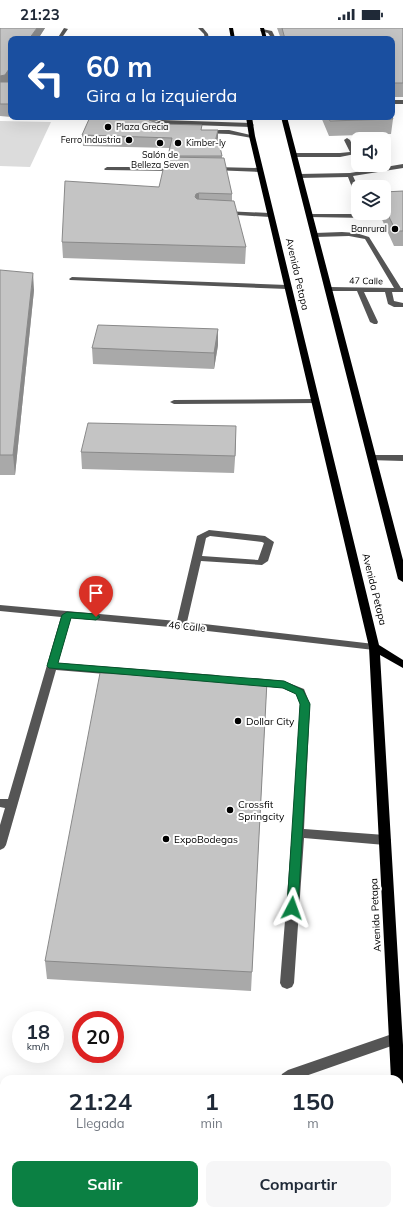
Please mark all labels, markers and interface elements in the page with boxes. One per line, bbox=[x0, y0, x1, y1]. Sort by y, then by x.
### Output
text: 21:23 bbox=[20, 5, 60, 24]
text: 60 m bbox=[86, 49, 152, 84]
icon: left bbox=[20, 52, 72, 104]
text: Gira a la izquierda bbox=[86, 84, 237, 107]
place label: Plaza Grecia bbox=[116, 121, 168, 132]
marker: Plaza Grecia bbox=[103, 122, 113, 132]
map controls bbox=[351, 132, 391, 220]
button: sound bbox=[351, 132, 391, 172]
place label: Ferro Industria bbox=[61, 134, 121, 145]
marker: Ferro Industria bbox=[124, 135, 134, 145]
place label: Kimber-ly bbox=[186, 137, 226, 149]
marker: Salón de Belleza Seven bbox=[155, 138, 165, 148]
marker: Kimber-ly bbox=[173, 138, 183, 148]
place label: Salón de Belleza Seven bbox=[131, 149, 189, 170]
button: layers bbox=[351, 180, 391, 220]
place label: Banrural bbox=[351, 223, 387, 234]
marker: Banrural bbox=[390, 224, 400, 234]
street label: Avenida Petapa bbox=[283, 237, 312, 312]
street label: 47 Calle bbox=[349, 275, 383, 286]
street label: Avenida Petapa bbox=[359, 552, 390, 627]
pin bbox=[79, 576, 113, 617]
icon: arrive bbox=[85, 582, 107, 604]
street label: 46 Calle bbox=[168, 618, 206, 635]
place label: Dollar City bbox=[246, 715, 295, 728]
marker: Dollar City bbox=[233, 716, 243, 726]
place label: Crossfit Springcity bbox=[238, 798, 285, 823]
marker: Crossfit Springcity bbox=[225, 805, 235, 815]
place label: ExpoBodegas bbox=[174, 833, 238, 846]
marker: ExpoBodegas bbox=[161, 834, 171, 844]
street label: Avenida Petapa bbox=[367, 878, 384, 952]
position arrow bbox=[271, 887, 313, 929]
speed limit sign: 20 bbox=[72, 1011, 124, 1063]
text: 18 bbox=[26, 1019, 50, 1044]
text: km/h bbox=[27, 1040, 49, 1053]
text: 21:24 bbox=[69, 1086, 132, 1116]
text: 1 bbox=[204, 1086, 219, 1116]
text: 150 bbox=[291, 1086, 334, 1116]
text: Llegada bbox=[76, 1115, 125, 1131]
text: min bbox=[201, 1115, 223, 1131]
text: m bbox=[307, 1115, 319, 1131]
button: Salir bbox=[12, 1161, 198, 1207]
button: Compartir bbox=[206, 1161, 391, 1207]

